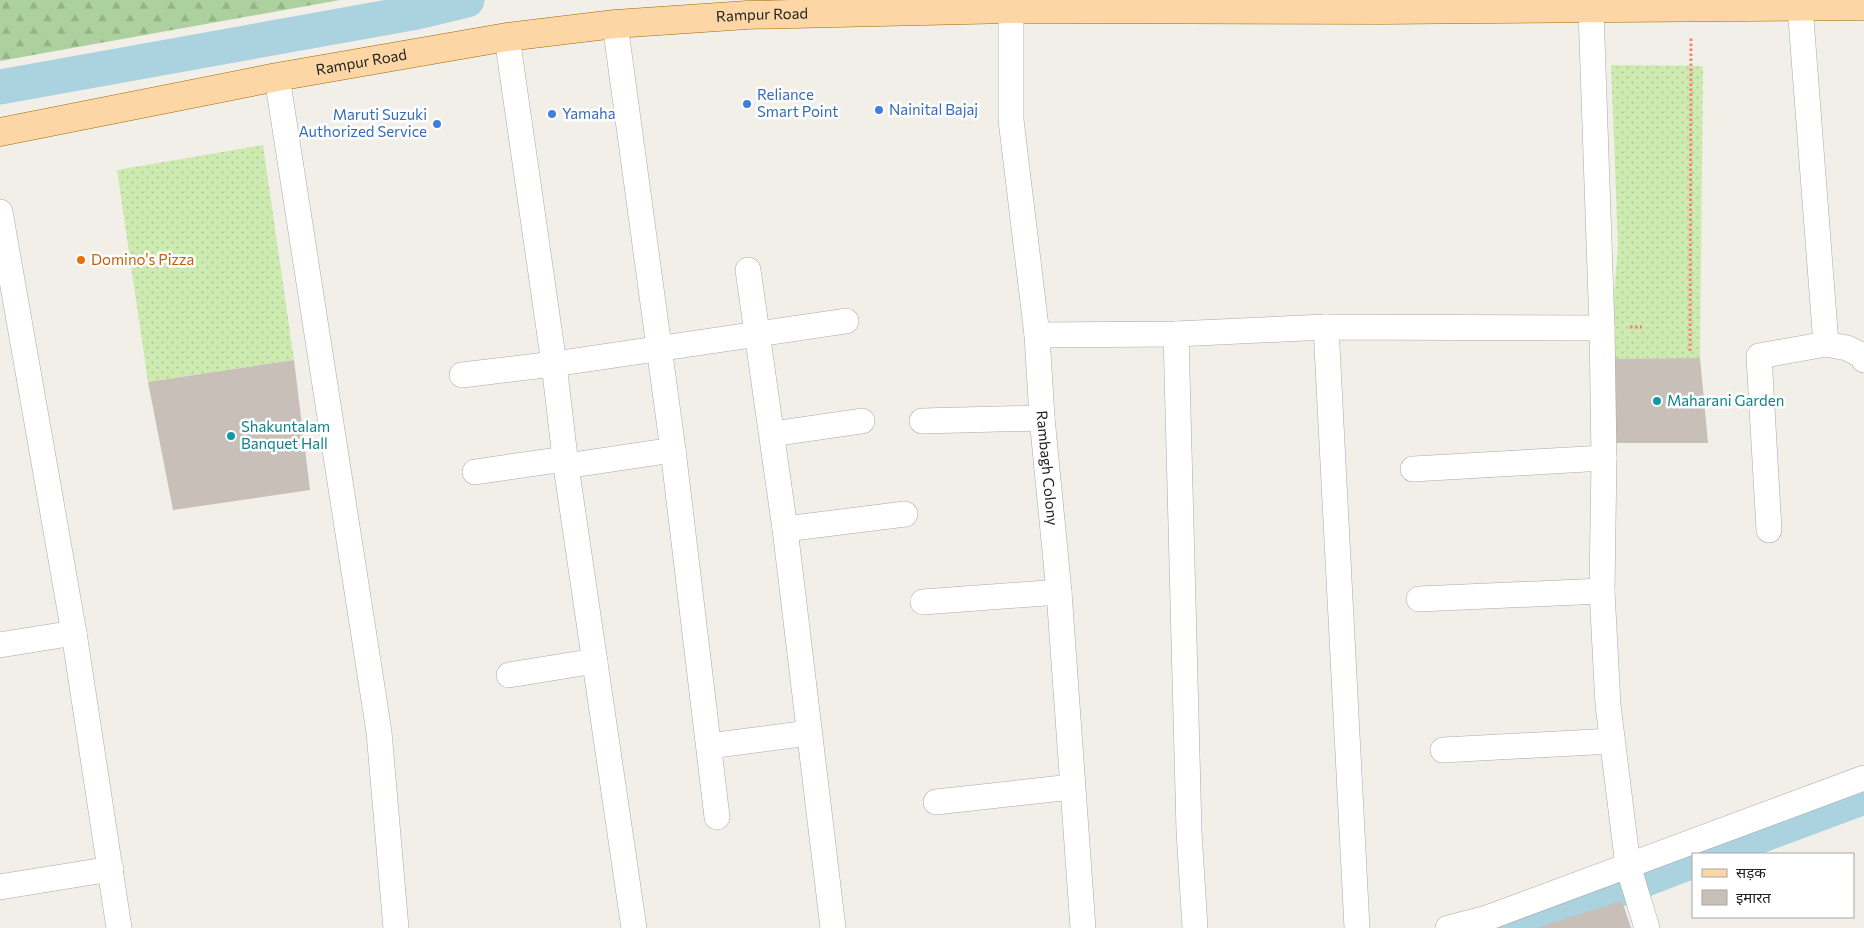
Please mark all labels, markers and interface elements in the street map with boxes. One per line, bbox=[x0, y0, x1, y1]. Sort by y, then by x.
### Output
street label: Rampur Road bbox=[715, 4, 808, 25]
street label: Rampur Road bbox=[314, 45, 408, 78]
place label: Reliance Smart Point bbox=[757, 85, 838, 120]
marker: Reliance Smart Point bbox=[741, 98, 753, 110]
place label: Nainital Bajaj bbox=[889, 100, 978, 118]
place label: Yamaha bbox=[562, 104, 616, 122]
marker: Nainital Bajaj bbox=[873, 104, 885, 116]
place label: Maruti Suzuki Authorized Service bbox=[298, 105, 427, 140]
marker: Yamaha bbox=[546, 108, 558, 120]
marker: Maruti Suzuki Authorized Service bbox=[431, 118, 443, 130]
place label: Domino's Pizza bbox=[91, 250, 194, 268]
marker: Domino's Pizza bbox=[75, 254, 87, 266]
place label: Maharani Garden bbox=[1667, 391, 1784, 409]
marker: Maharani Garden bbox=[1651, 395, 1663, 407]
street label: Rambagh Colony bbox=[1034, 410, 1062, 527]
place label: Shakuntalam Banquet Hall bbox=[241, 417, 330, 452]
marker: Shakuntalam Banquet Hall bbox=[225, 430, 237, 442]
legend bbox=[1692, 853, 1854, 918]
text: सड़क bbox=[1736, 863, 1766, 881]
text: इमारत bbox=[1736, 888, 1771, 906]

